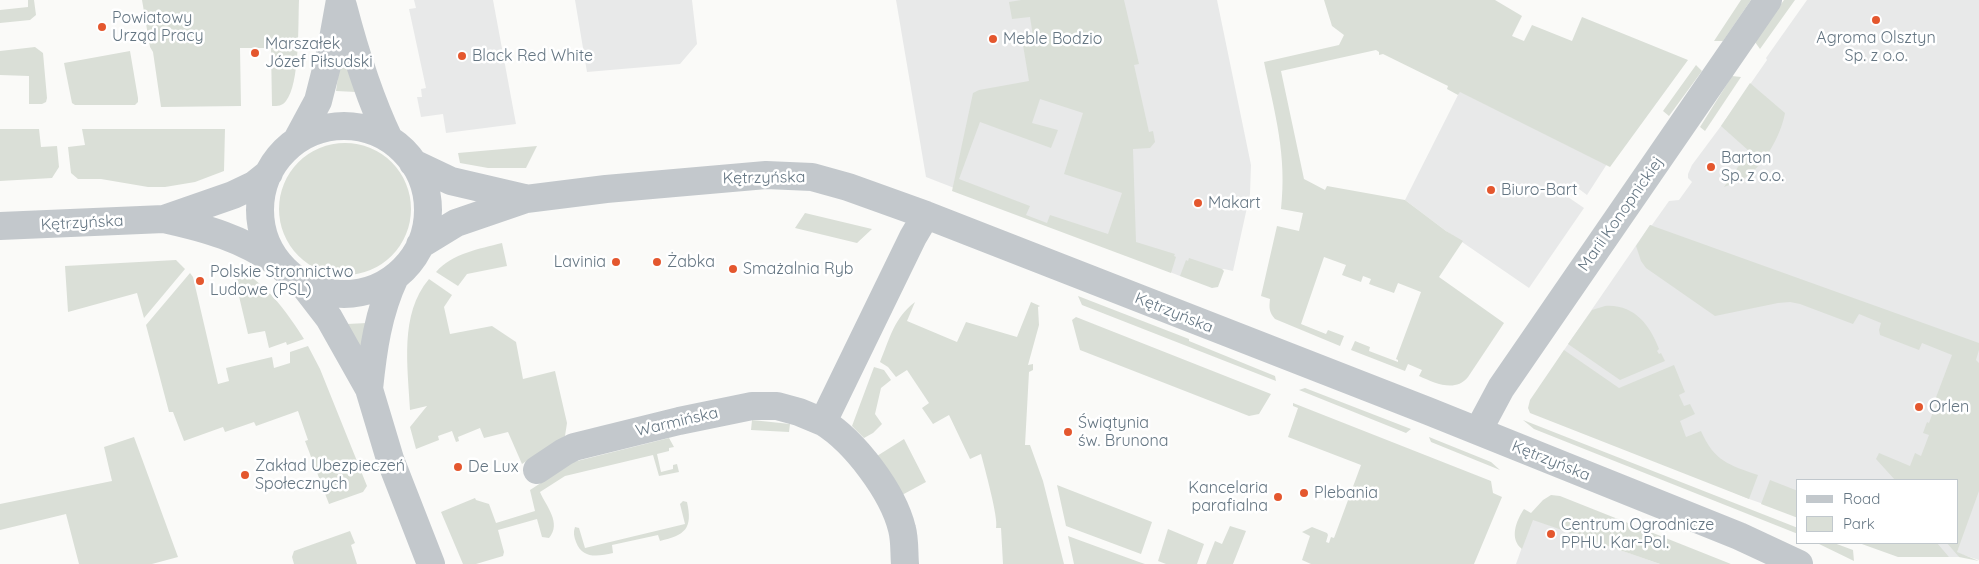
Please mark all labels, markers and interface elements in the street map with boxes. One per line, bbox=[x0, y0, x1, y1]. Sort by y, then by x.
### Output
place label: Powiatowy Urząd Pracy bbox=[112, 8, 204, 46]
marker: Agroma Olsztyn Sp. z o.o. bbox=[1870, 14, 1882, 26]
marker: Powiatowy Urząd Pracy bbox=[96, 21, 108, 33]
place label: Agroma Olsztyn Sp. z o.o. bbox=[1816, 28, 1936, 66]
place label: Meble Bodzio bbox=[1003, 29, 1102, 49]
marker: Meble Bodzio bbox=[987, 33, 999, 45]
place label: Marszałek Józef Piłsudski bbox=[265, 34, 373, 72]
place label: Black Red White bbox=[472, 46, 593, 66]
marker: Marszałek Józef Piłsudski bbox=[249, 47, 261, 59]
marker: Black Red White bbox=[456, 50, 468, 62]
place label: Barton Sp. z o.o. bbox=[1721, 148, 1784, 186]
street label: Marii Konopnickiej bbox=[1574, 153, 1668, 275]
marker: Barton Sp. z o.o. bbox=[1705, 161, 1717, 173]
street label: Kętrzyńska bbox=[722, 168, 806, 188]
place label: Biuro-Bart bbox=[1501, 180, 1577, 200]
marker: Biuro-Bart bbox=[1485, 184, 1497, 196]
place label: Makart bbox=[1208, 193, 1261, 213]
marker: Makart bbox=[1192, 197, 1204, 209]
street label: Kętrzyńska bbox=[40, 211, 124, 235]
place label: Lavinia bbox=[554, 252, 606, 272]
place label: Żabka bbox=[667, 252, 715, 272]
marker: Lavinia bbox=[610, 256, 622, 268]
marker: Żabka bbox=[651, 256, 663, 268]
place label: Smażalnia Ryb bbox=[743, 259, 854, 279]
place label: Polskie Stronnictwo Ludowe (PSL) bbox=[210, 262, 353, 300]
marker: Smażalnia Ryb bbox=[727, 263, 739, 275]
marker: Polskie Stronnictwo Ludowe (PSL) bbox=[194, 275, 206, 287]
street label: Kętrzyńska bbox=[1132, 289, 1216, 337]
place label: Orlen bbox=[1929, 397, 1969, 417]
marker: Orlen bbox=[1913, 401, 1925, 413]
street label: Warmińska bbox=[634, 403, 720, 441]
place label: Świątynia św. Brunona bbox=[1078, 413, 1168, 451]
marker: Świątynia św. Brunona bbox=[1062, 426, 1074, 438]
street label: Kętrzyńska bbox=[1509, 437, 1593, 485]
place label: Zakład Ubezpieczeń Społecznych bbox=[255, 456, 405, 494]
place label: De Lux bbox=[468, 457, 518, 477]
marker: De Lux bbox=[452, 461, 464, 473]
marker: Zakład Ubezpieczeń Społecznych bbox=[239, 469, 251, 481]
place label: Kancelaria parafialna bbox=[1188, 478, 1268, 516]
legend bbox=[1796, 479, 1959, 544]
place label: Plebania bbox=[1314, 483, 1378, 503]
marker: Plebania bbox=[1298, 487, 1310, 499]
text: Road bbox=[1843, 489, 1880, 508]
marker: Kancelaria parafialna bbox=[1272, 491, 1284, 503]
text: Park bbox=[1843, 514, 1875, 533]
place label: Centrum Ogrodnicze PPHU. Kar-Pol. bbox=[1561, 515, 1714, 553]
marker: Centrum Ogrodnicze PPHU. Kar-Pol. bbox=[1545, 528, 1557, 540]

